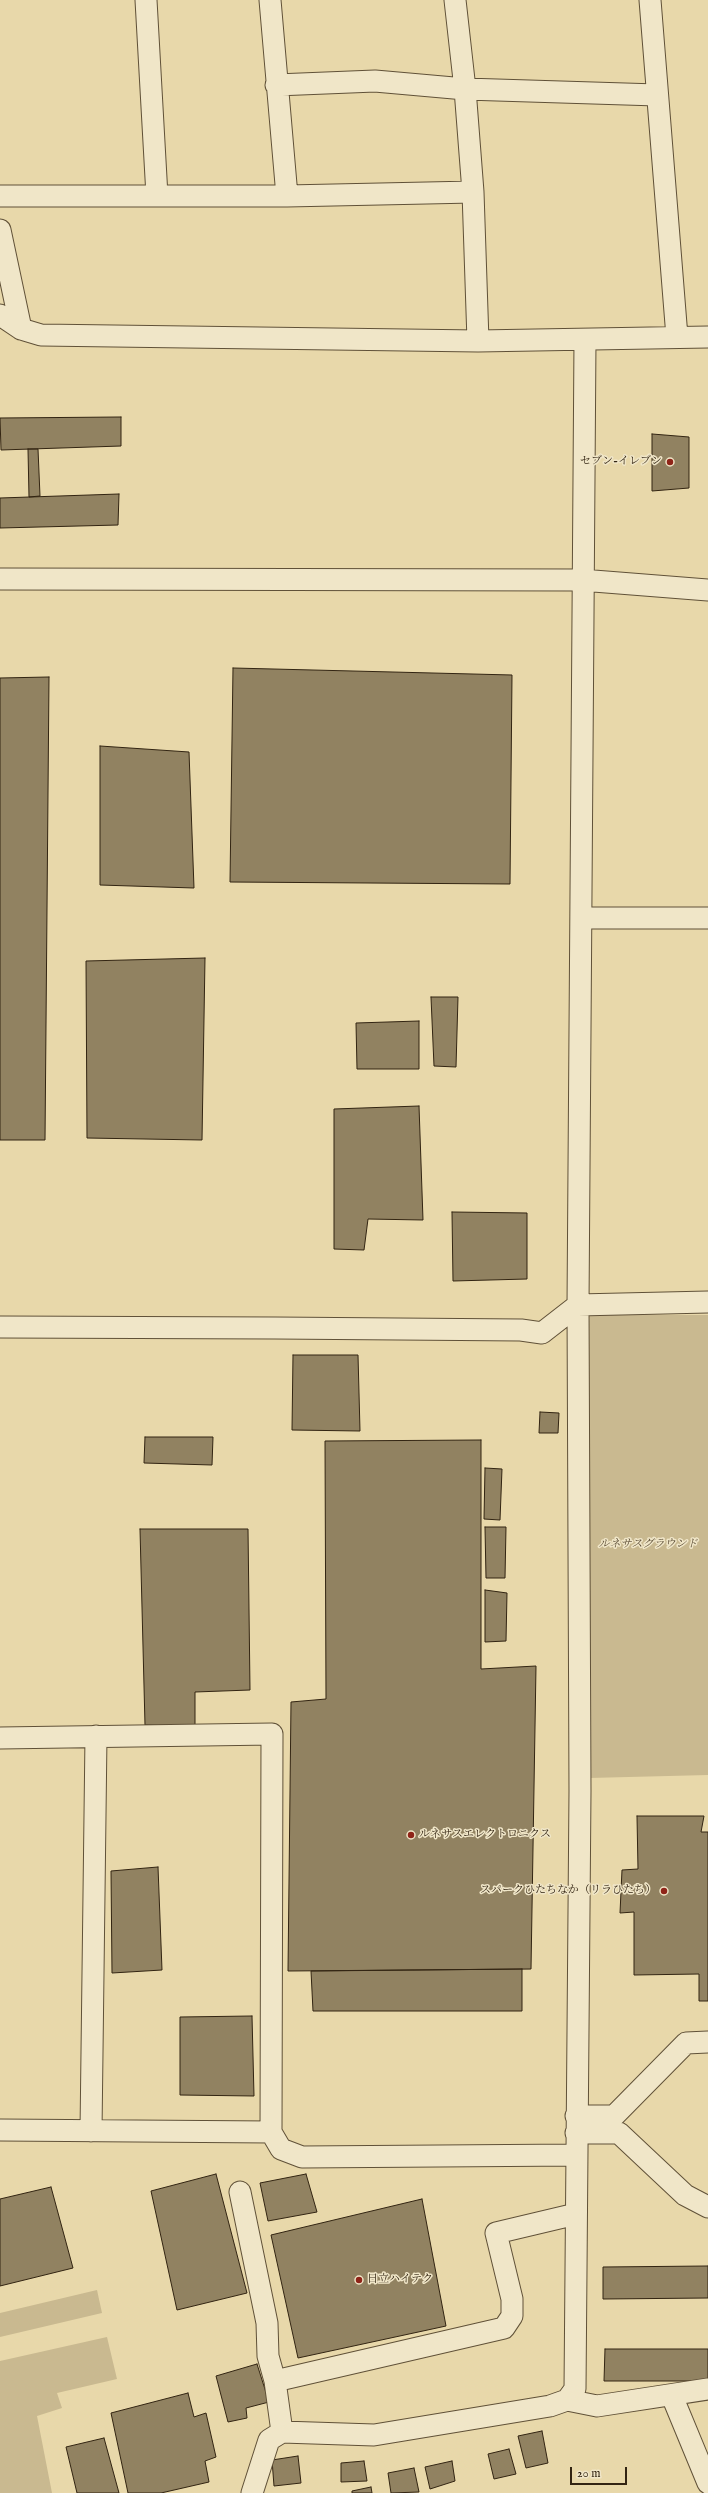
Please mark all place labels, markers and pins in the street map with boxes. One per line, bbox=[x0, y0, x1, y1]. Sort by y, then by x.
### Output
place label: セブン-イレブン bbox=[580, 455, 662, 469]
marker: セブン-イレブン bbox=[665, 457, 675, 467]
place label: ルネサスエレクトロニクス bbox=[419, 1828, 551, 1842]
marker: ルネサスエレクトロニクス bbox=[406, 1830, 416, 1840]
place label: スパークひたちなか（リラひたち） bbox=[480, 1884, 656, 1898]
marker: スパークひたちなか（リラひたち） bbox=[659, 1886, 669, 1896]
place label: 日立ハイテク bbox=[367, 2273, 433, 2287]
marker: 日立ハイテク bbox=[354, 2275, 364, 2285]

